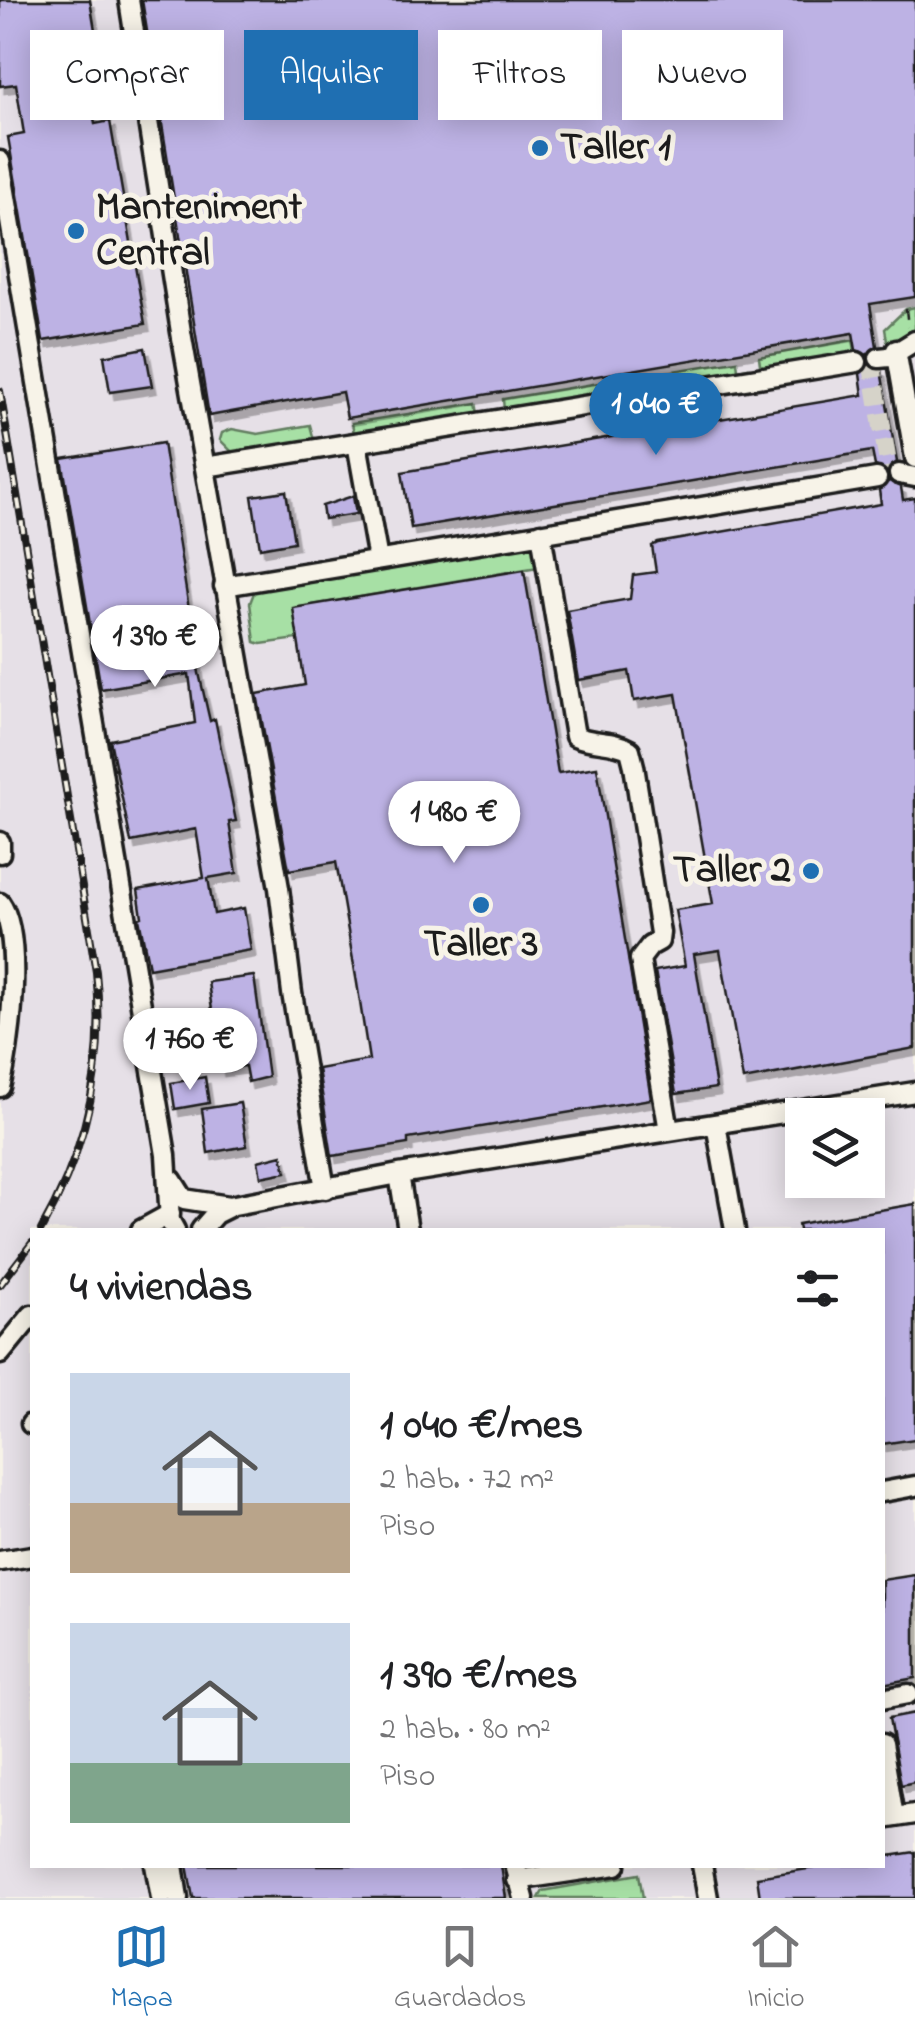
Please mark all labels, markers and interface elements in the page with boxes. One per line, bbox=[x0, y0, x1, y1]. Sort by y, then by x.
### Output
chip: Comprar bbox=[30, 30, 224, 120]
chip: Alquilar bbox=[244, 30, 418, 120]
chip: Filtros bbox=[438, 30, 602, 120]
chip: Nuevo bbox=[622, 30, 783, 120]
place label: Taller 1 bbox=[560, 119, 671, 178]
marker: Taller 1 bbox=[529, 137, 551, 159]
place label: Manteniment Central bbox=[96, 179, 303, 284]
marker: Manteniment Central bbox=[65, 220, 87, 242]
pin: 1 040 € bbox=[564, 373, 748, 458]
text: 1 040 € bbox=[611, 382, 701, 429]
pin: 1 390 € bbox=[63, 605, 247, 690]
text: 1 390 € bbox=[112, 614, 198, 661]
pin: 1 480 € bbox=[362, 781, 546, 866]
text: 1 480 € bbox=[410, 790, 498, 837]
place label: Taller 2 bbox=[673, 842, 791, 901]
marker: Taller 2 bbox=[800, 860, 822, 882]
marker: Taller 3 bbox=[470, 894, 492, 916]
place label: Taller 3 bbox=[424, 916, 538, 975]
pin: 1 760 € bbox=[98, 1008, 282, 1093]
text: 1 760 € bbox=[145, 1017, 235, 1064]
map controls bbox=[785, 1098, 885, 1198]
button: layers bbox=[785, 1098, 885, 1198]
text: 4 viviendas bbox=[70, 1258, 253, 1319]
icon: filters bbox=[790, 1261, 845, 1316]
text: 1 040 €/mes bbox=[380, 1396, 583, 1457]
icon: home bbox=[150, 1413, 270, 1533]
text: 2 hab. · 72 m² bbox=[380, 1457, 554, 1504]
text: Piso bbox=[380, 1504, 435, 1551]
text: 1 390 €/mes bbox=[380, 1646, 578, 1707]
icon: home bbox=[150, 1663, 270, 1783]
text: 2 hab. · 80 m² bbox=[380, 1707, 551, 1754]
text: Piso bbox=[380, 1754, 435, 1801]
tab: Mapa bbox=[110, 1919, 173, 2020]
tab: Guardados bbox=[394, 1919, 526, 2020]
tab: Inicio bbox=[747, 1919, 805, 2020]

